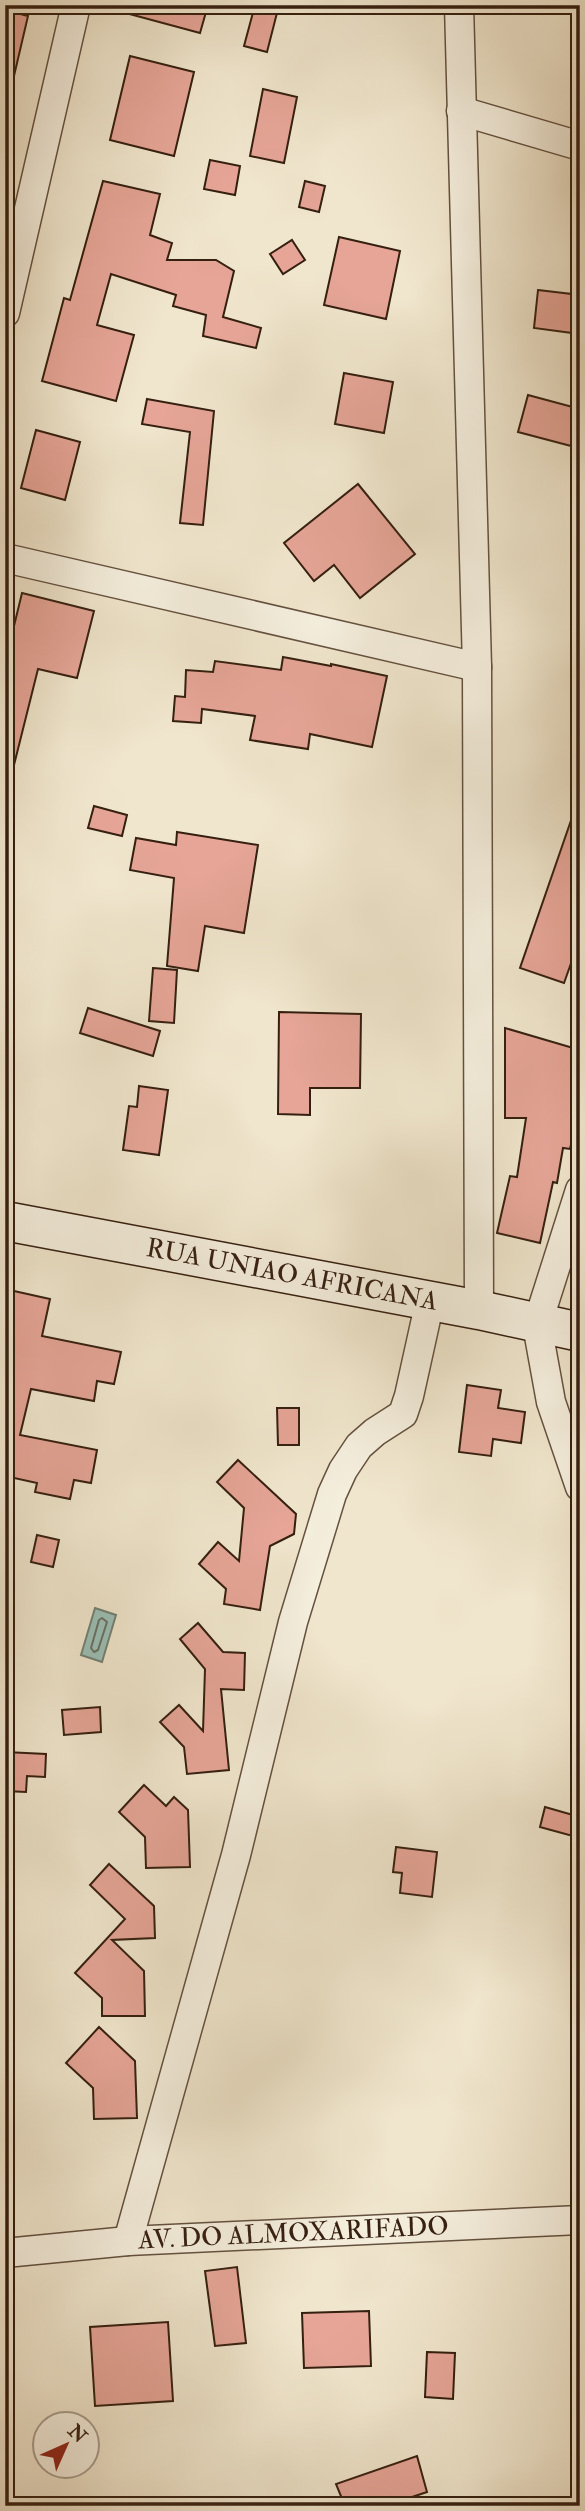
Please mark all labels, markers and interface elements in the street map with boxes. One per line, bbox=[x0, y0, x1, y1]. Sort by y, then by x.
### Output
street label: RUA UNIAO AFRICANA bbox=[144, 1232, 441, 1318]
street label: AV. DO ALMOXARIFADO bbox=[136, 2210, 449, 2257]
north arrow bbox=[32, 2410, 102, 2480]
text: N bbox=[62, 2418, 93, 2449]

